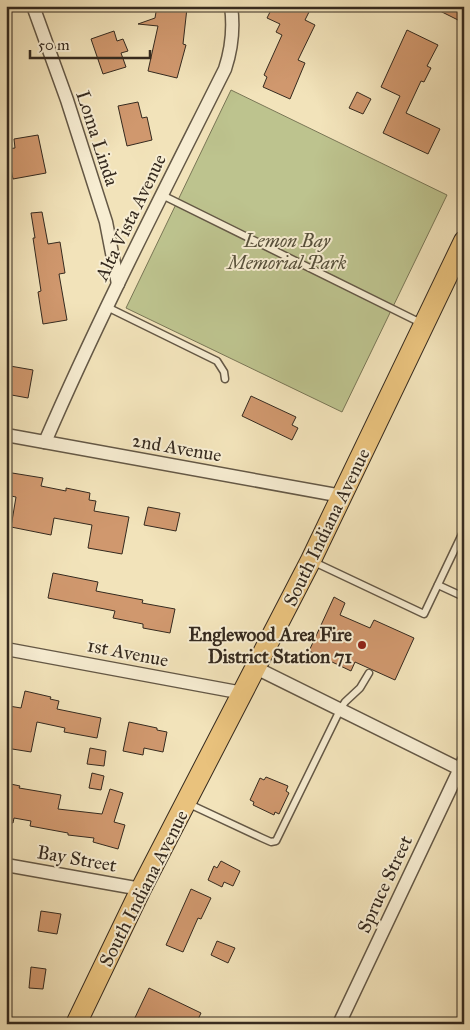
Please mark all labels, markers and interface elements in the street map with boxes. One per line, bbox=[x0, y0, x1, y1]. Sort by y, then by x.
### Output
scale bar bbox=[30, 28, 150, 60]
text: 50 m bbox=[38, 36, 70, 54]
street label: Loma Linda bbox=[71, 88, 124, 190]
street label: Alta Vista Avenue bbox=[89, 150, 171, 285]
park label: Lemon Bay Memorial Park bbox=[226, 229, 347, 274]
street label: 2nd Avenue bbox=[130, 428, 223, 467]
street label: South Indiana Avenue bbox=[278, 444, 375, 610]
place label: Englewood Area Fire District Station 71 bbox=[189, 623, 352, 668]
street label: 1st Avenue bbox=[85, 633, 171, 672]
marker: Englewood Area Fire District Station 71 bbox=[356, 639, 368, 651]
street label: South Indiana Avenue bbox=[94, 806, 193, 970]
street label: Spruce Street bbox=[352, 832, 417, 937]
street label: Bay Street bbox=[35, 840, 119, 877]

